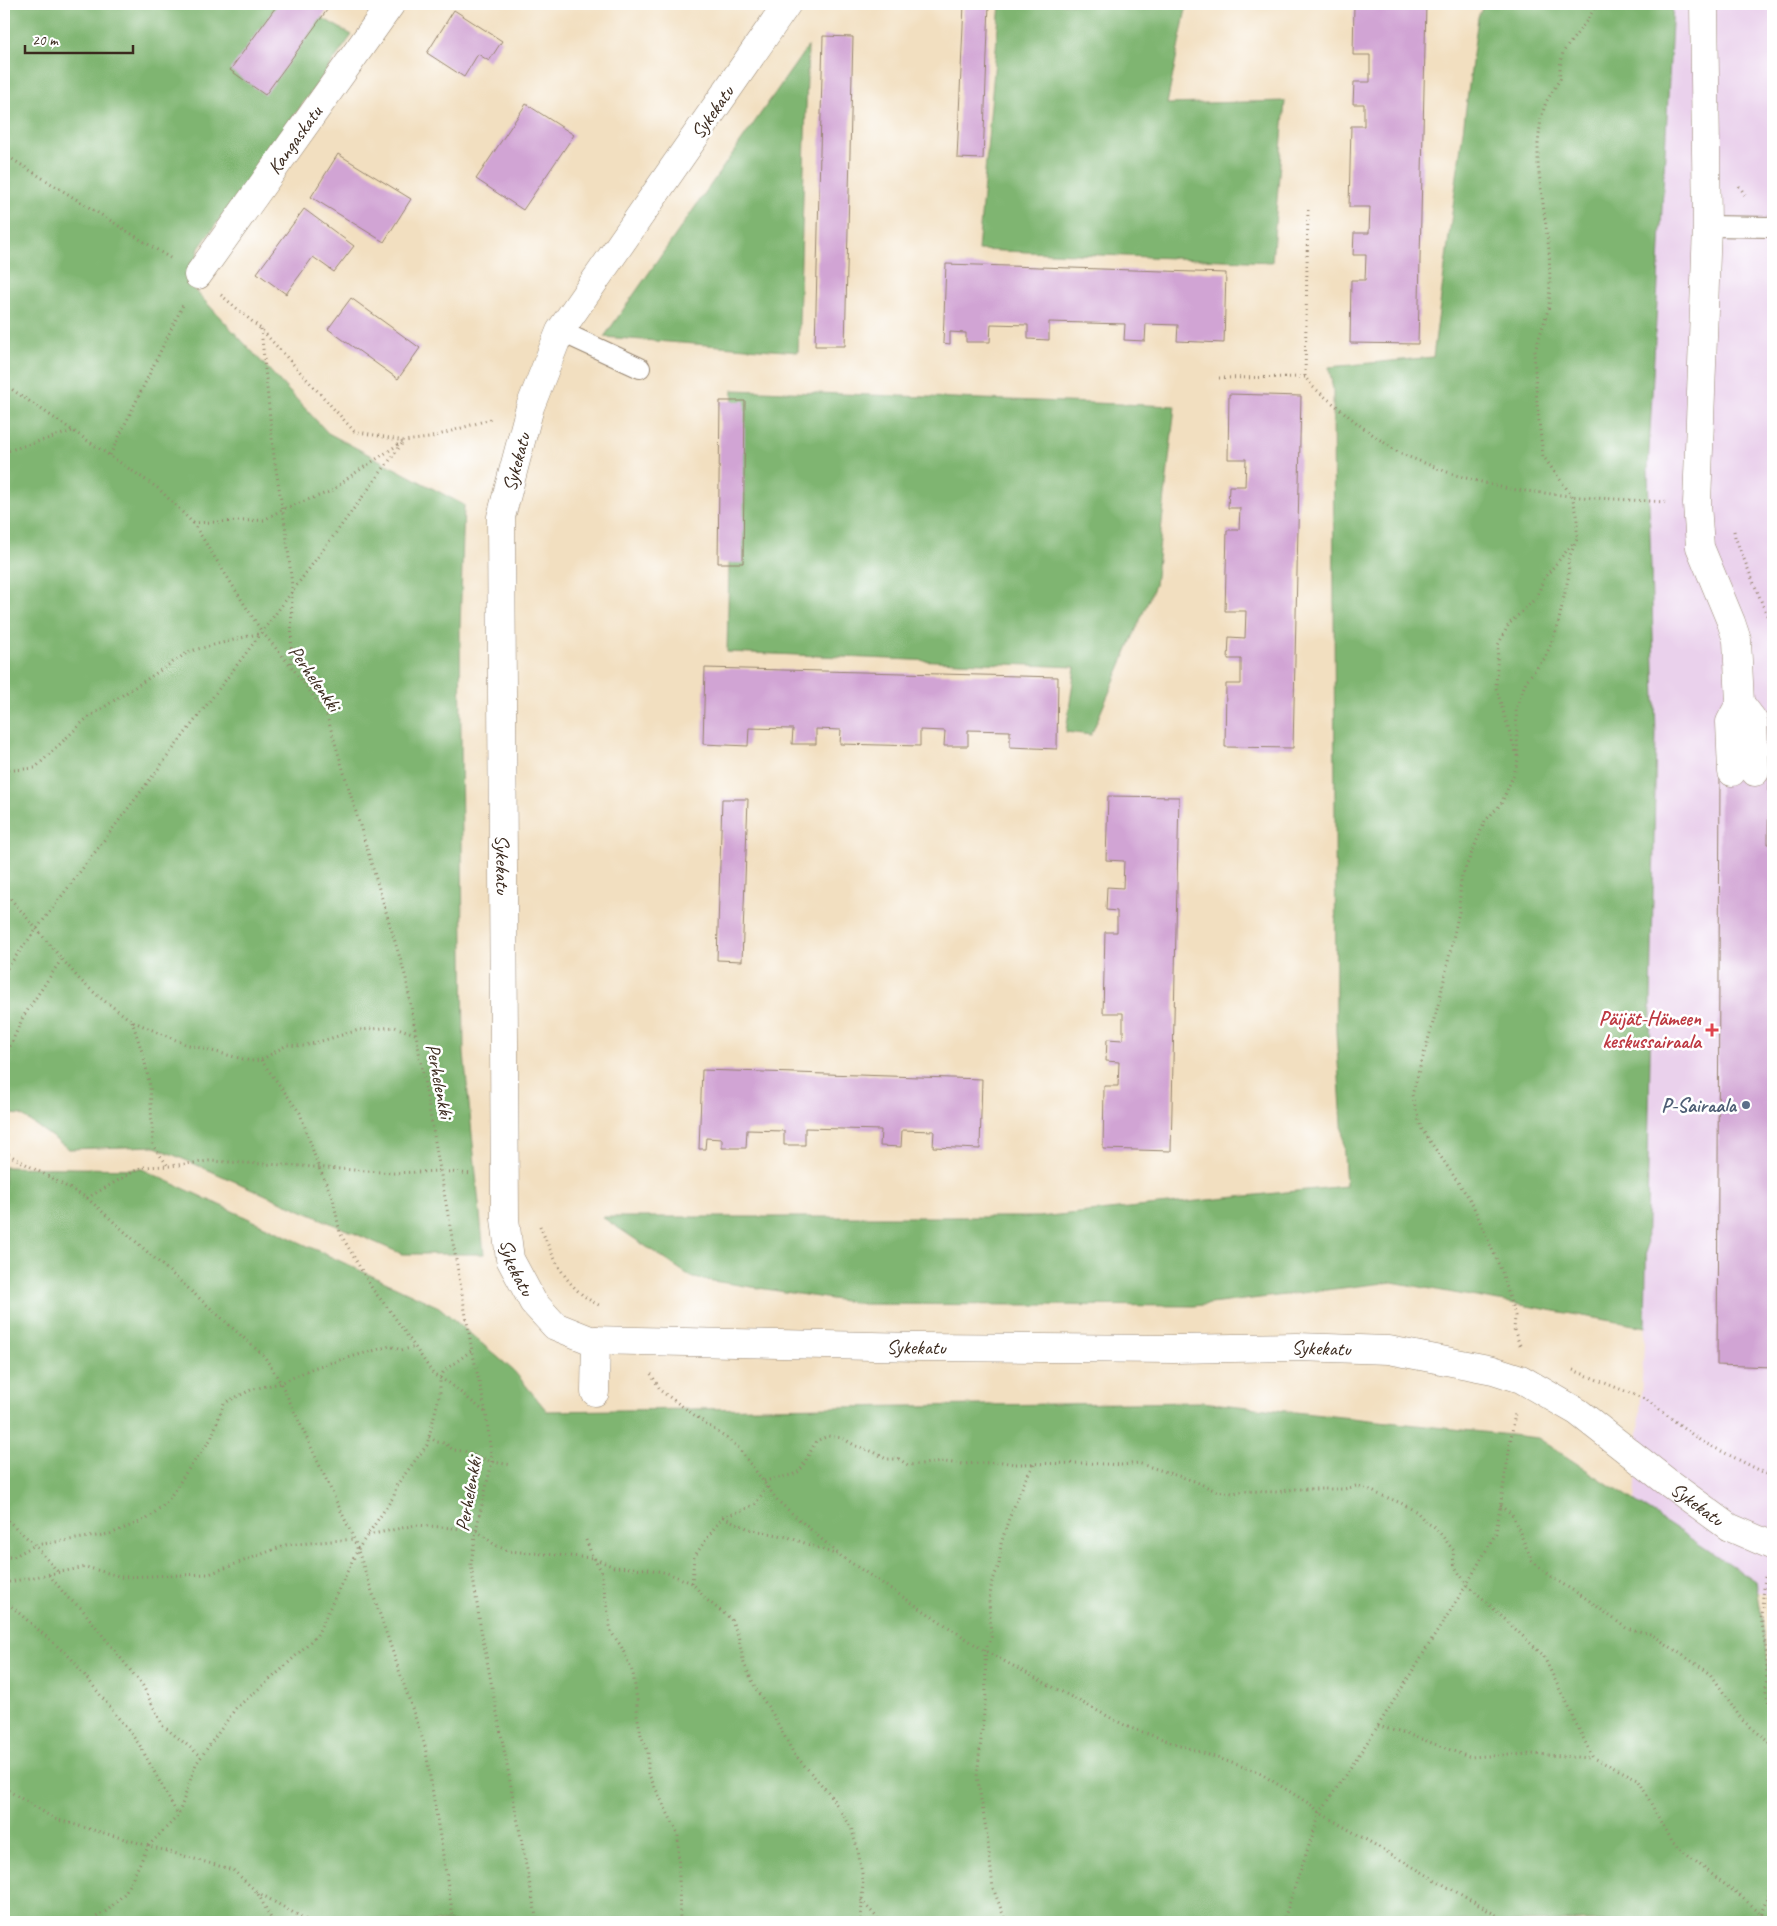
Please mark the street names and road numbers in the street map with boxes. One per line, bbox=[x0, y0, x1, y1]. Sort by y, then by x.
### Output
street label: Sykekatu bbox=[685, 79, 741, 144]
street label: Kangaskatu bbox=[262, 100, 329, 179]
street label: Sykekatu bbox=[497, 429, 537, 494]
street label: Perhelenkki bbox=[283, 640, 348, 718]
street label: Sykekatu bbox=[490, 835, 515, 896]
street label: Perhelenkki bbox=[420, 1042, 459, 1123]
street label: Sykekatu bbox=[495, 1238, 540, 1302]
street label: Sykekatu bbox=[886, 1334, 947, 1360]
street label: Sykekatu bbox=[1291, 1335, 1353, 1362]
street label: Perhelenkki bbox=[450, 1453, 488, 1533]
street label: Sykekatu bbox=[1666, 1477, 1730, 1533]

